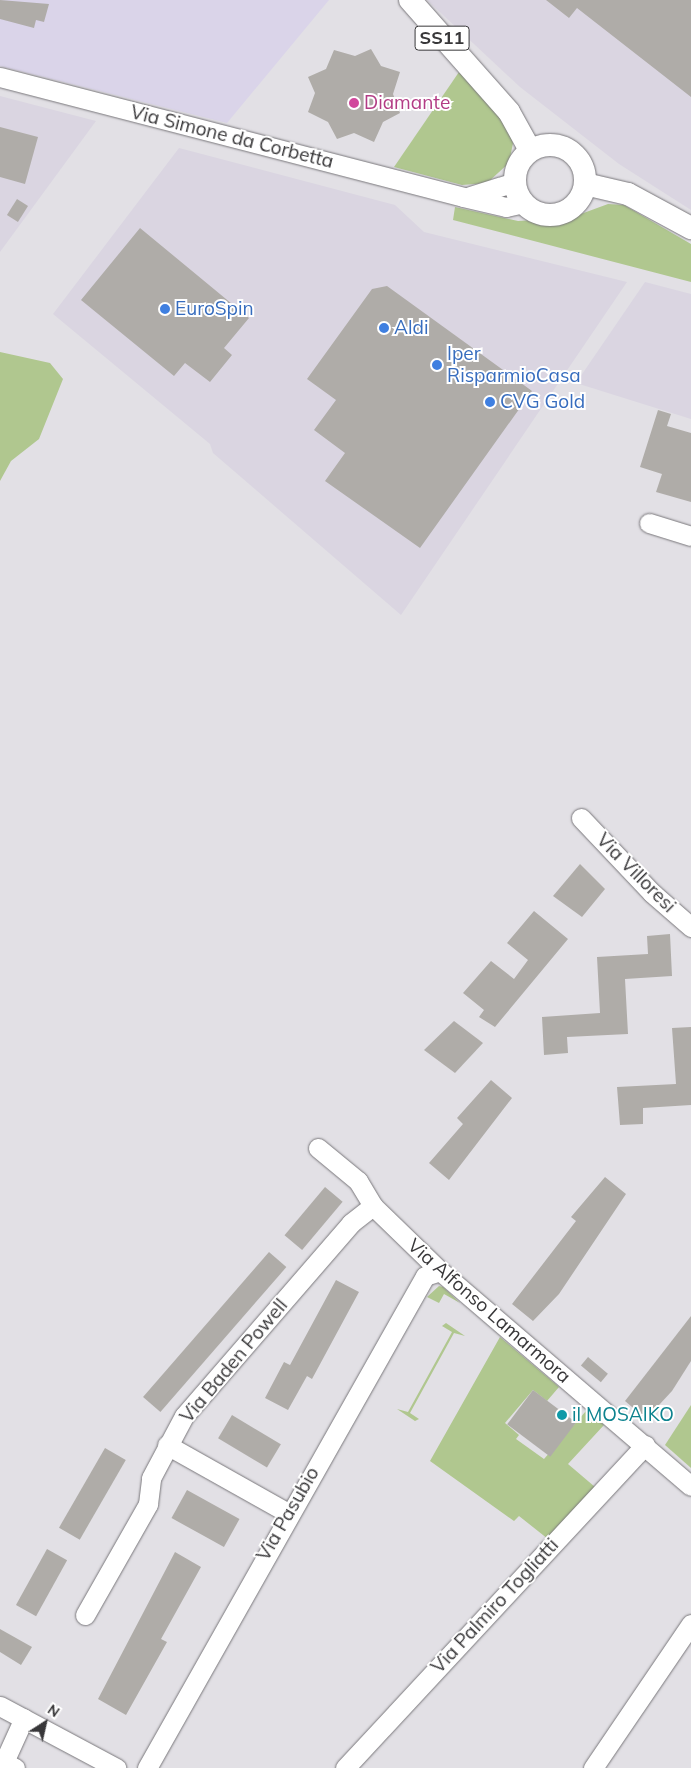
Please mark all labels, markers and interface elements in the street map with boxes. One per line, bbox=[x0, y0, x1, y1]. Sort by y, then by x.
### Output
road number: SS11 bbox=[414, 22, 470, 54]
place label: Diamante bbox=[364, 92, 450, 114]
marker: Diamante bbox=[348, 97, 360, 109]
street label: Via Simone da Corbetta bbox=[128, 101, 336, 173]
place label: EuroSpin bbox=[175, 298, 254, 320]
marker: EuroSpin bbox=[159, 303, 171, 315]
place label: Aldi bbox=[394, 317, 428, 339]
marker: Aldi bbox=[378, 322, 390, 334]
place label: Iper RisparmioCasa bbox=[447, 343, 581, 387]
marker: Iper RisparmioCasa bbox=[431, 359, 443, 371]
place label: CVG Gold bbox=[500, 391, 585, 413]
marker: CVG Gold bbox=[484, 396, 496, 408]
street label: Via Villoresi bbox=[592, 829, 680, 917]
street label: Via Alfonso Lamarmora bbox=[403, 1234, 575, 1388]
street label: Via Baden Powell bbox=[176, 1294, 292, 1428]
place label: il MOSAIKO bbox=[572, 1404, 674, 1426]
marker: il MOSAIKO bbox=[556, 1409, 568, 1421]
street label: Via Pasubio bbox=[252, 1463, 324, 1565]
street label: Via Palmiro Togliatti bbox=[427, 1534, 563, 1678]
north arrow bbox=[20, 1698, 70, 1748]
text: N bbox=[44, 1700, 63, 1721]

